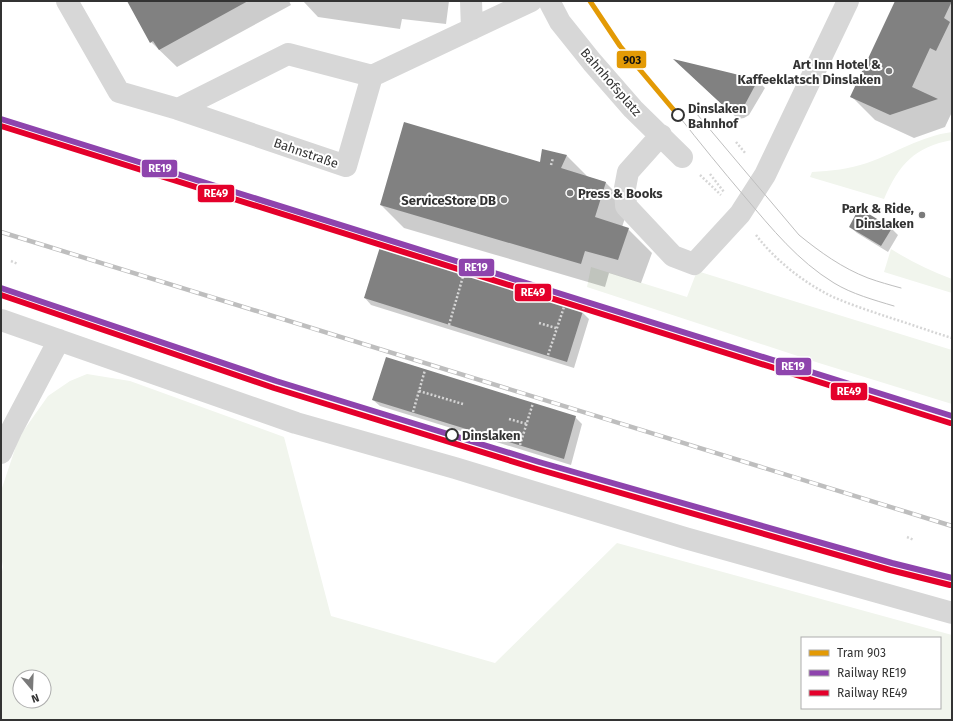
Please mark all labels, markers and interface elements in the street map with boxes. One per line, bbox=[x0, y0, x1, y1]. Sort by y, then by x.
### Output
street label: Bahnhofsplatz bbox=[578, 45, 645, 119]
line badge: 903 bbox=[616, 50, 647, 69]
text: 903 bbox=[623, 54, 641, 67]
place label: Art Inn Hotel & Kaffeeklatsch Dinslaken bbox=[738, 57, 881, 87]
marker: Art Inn Hotel & Kaffeeklatsch Dinslaken bbox=[884, 66, 894, 76]
place label: Dinslaken Bahnhof bbox=[688, 101, 747, 131]
marker: Dinslaken Bahnhof bbox=[671, 108, 685, 122]
street label: Bahnstraße bbox=[272, 135, 340, 171]
line badge: RE19 bbox=[141, 159, 178, 178]
text: RE19 bbox=[148, 162, 172, 175]
line badge: RE49 bbox=[197, 184, 235, 203]
place label: Press & Books bbox=[578, 186, 663, 201]
text: RE49 bbox=[204, 187, 228, 200]
marker: Press & Books bbox=[565, 188, 575, 198]
place label: ServiceStore DB bbox=[401, 193, 496, 208]
marker: ServiceStore DB bbox=[499, 195, 509, 205]
place label: Park & Ride, Dinslaken bbox=[842, 201, 914, 231]
marker: Park & Ride, Dinslaken bbox=[917, 210, 927, 220]
line badge: RE19 bbox=[458, 258, 495, 277]
text: RE19 bbox=[464, 261, 488, 274]
line badge: RE49 bbox=[514, 283, 552, 302]
text: RE49 bbox=[521, 286, 545, 299]
line badge: RE19 bbox=[775, 357, 812, 376]
text: RE19 bbox=[781, 360, 805, 373]
line badge: RE49 bbox=[830, 382, 868, 401]
text: RE49 bbox=[837, 385, 861, 398]
marker: Dinslaken bbox=[445, 428, 459, 442]
place label: Dinslaken bbox=[462, 428, 521, 443]
legend bbox=[801, 637, 941, 709]
text: Tram 903 bbox=[837, 646, 886, 660]
text: Railway RE19 bbox=[837, 666, 906, 680]
north arrow bbox=[12, 669, 52, 709]
text: Railway RE49 bbox=[837, 686, 907, 700]
text: N bbox=[30, 691, 41, 705]

